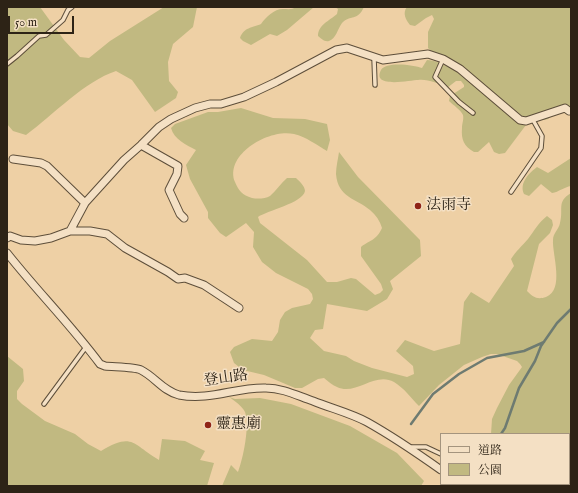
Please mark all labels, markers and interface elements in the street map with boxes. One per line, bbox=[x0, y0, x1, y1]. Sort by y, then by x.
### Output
scale bar bbox=[10, 8, 76, 34]
text: 50 m bbox=[15, 15, 37, 30]
place label: 法雨寺 bbox=[426, 197, 471, 215]
marker: 法雨寺 bbox=[413, 201, 423, 211]
street label: 登山路 bbox=[202, 367, 250, 391]
place label: 靈惠廟 bbox=[216, 416, 261, 434]
marker: 靈惠廟 bbox=[203, 420, 213, 430]
legend bbox=[440, 433, 570, 485]
text: 道路 bbox=[478, 443, 502, 458]
text: 公園 bbox=[478, 463, 502, 478]

